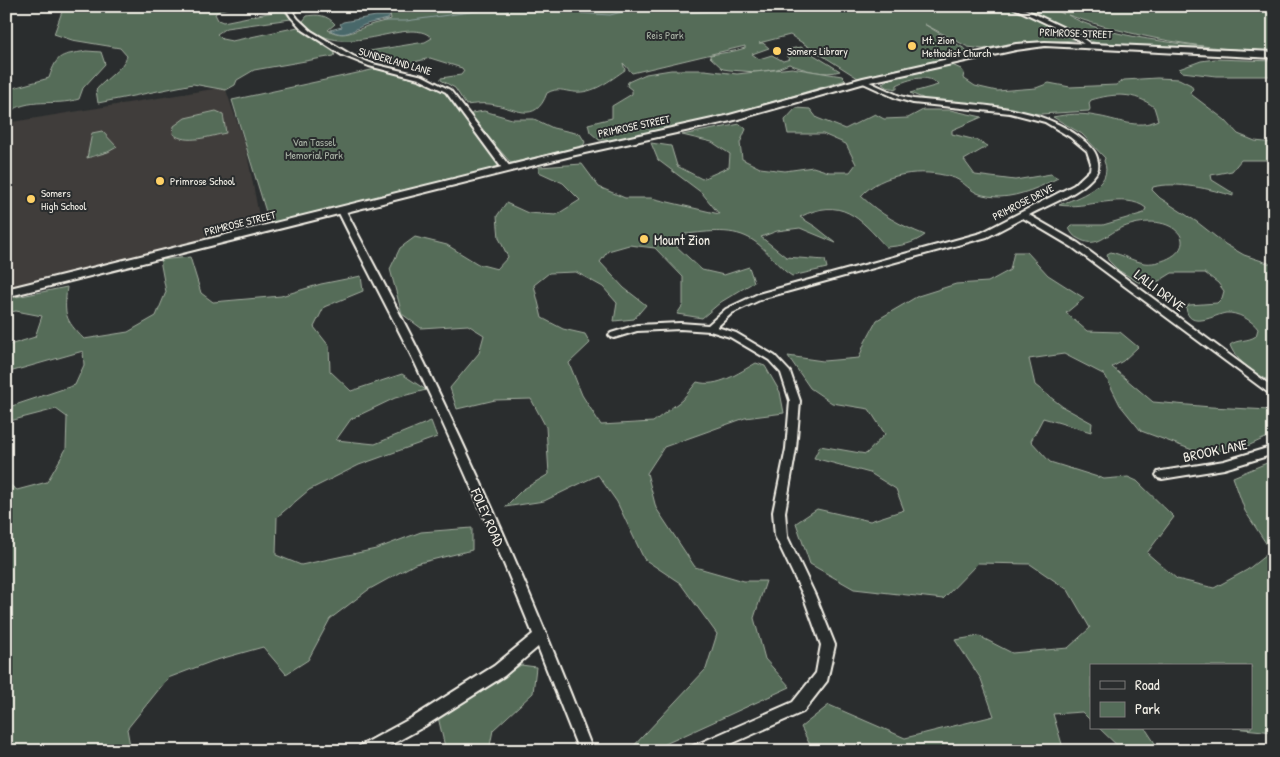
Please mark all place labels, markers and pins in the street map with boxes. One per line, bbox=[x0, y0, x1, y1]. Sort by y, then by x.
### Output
place label: Mt. Zion Methodist Church bbox=[922, 33, 992, 60]
marker: Mt. Zion Methodist Church bbox=[906, 40, 918, 52]
place label: Somers Library bbox=[787, 44, 848, 58]
marker: Somers Library bbox=[771, 45, 783, 57]
place label: Primrose School bbox=[170, 174, 235, 188]
marker: Primrose School bbox=[154, 175, 166, 187]
place label: Somers High School bbox=[41, 186, 86, 213]
marker: Somers High School bbox=[25, 193, 37, 205]
place label: Mount Zion bbox=[654, 230, 710, 249]
marker: Mount Zion bbox=[638, 233, 650, 245]

